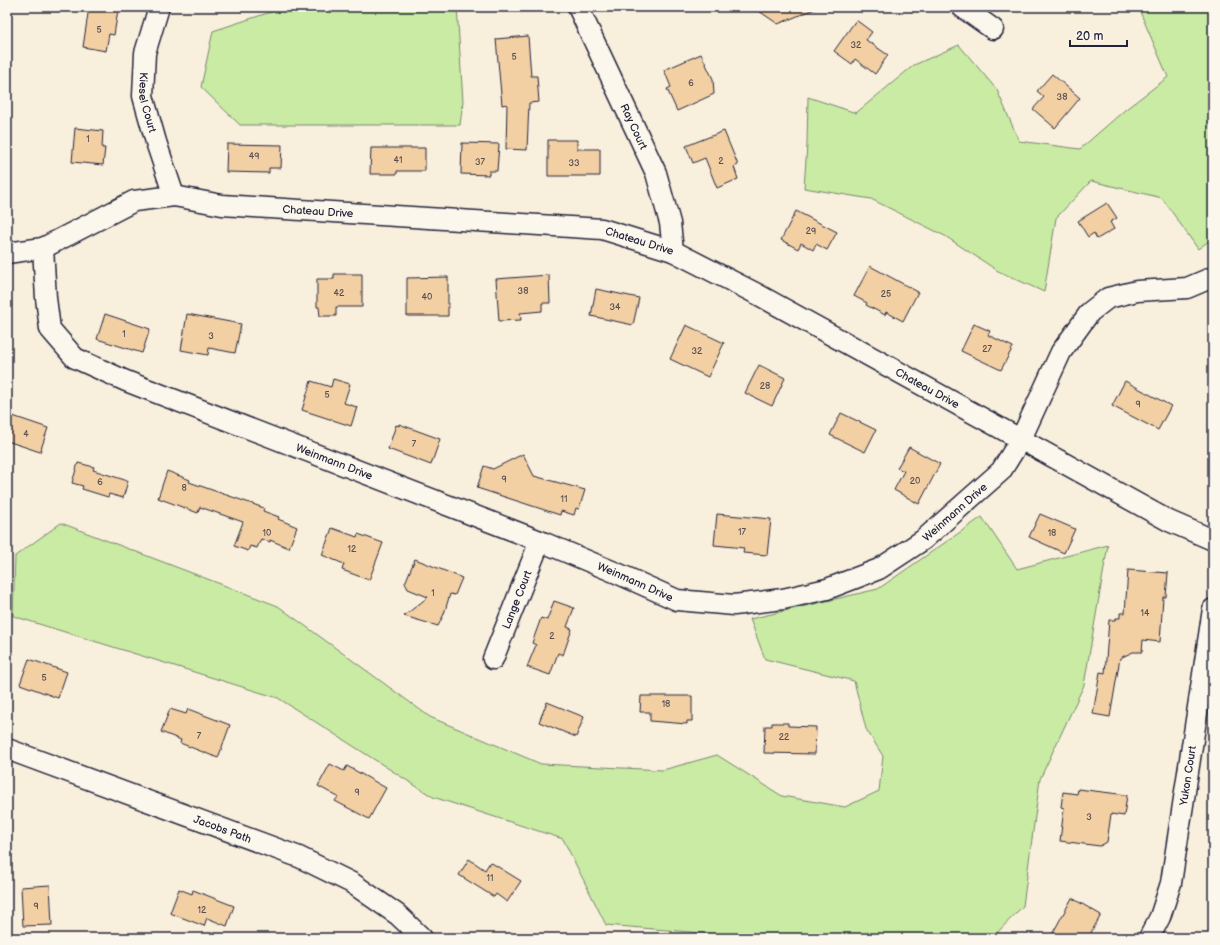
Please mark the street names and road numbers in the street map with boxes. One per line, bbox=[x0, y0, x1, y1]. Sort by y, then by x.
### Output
street label: Kiesel Court bbox=[136, 72, 159, 135]
street label: Ray Court bbox=[617, 102, 650, 152]
street label: Chateau Drive bbox=[282, 203, 354, 220]
street label: Chateau Drive bbox=[604, 224, 676, 258]
street label: Chateau Drive bbox=[893, 366, 962, 411]
street label: Weinmann Drive bbox=[294, 441, 375, 483]
street label: Weinmann Drive bbox=[920, 480, 990, 544]
street label: Weinmann Drive bbox=[595, 560, 675, 605]
street label: Lange Court bbox=[500, 568, 535, 631]
street label: Yukon Court bbox=[1177, 744, 1199, 808]
street label: Jacobs Path bbox=[192, 813, 253, 846]

